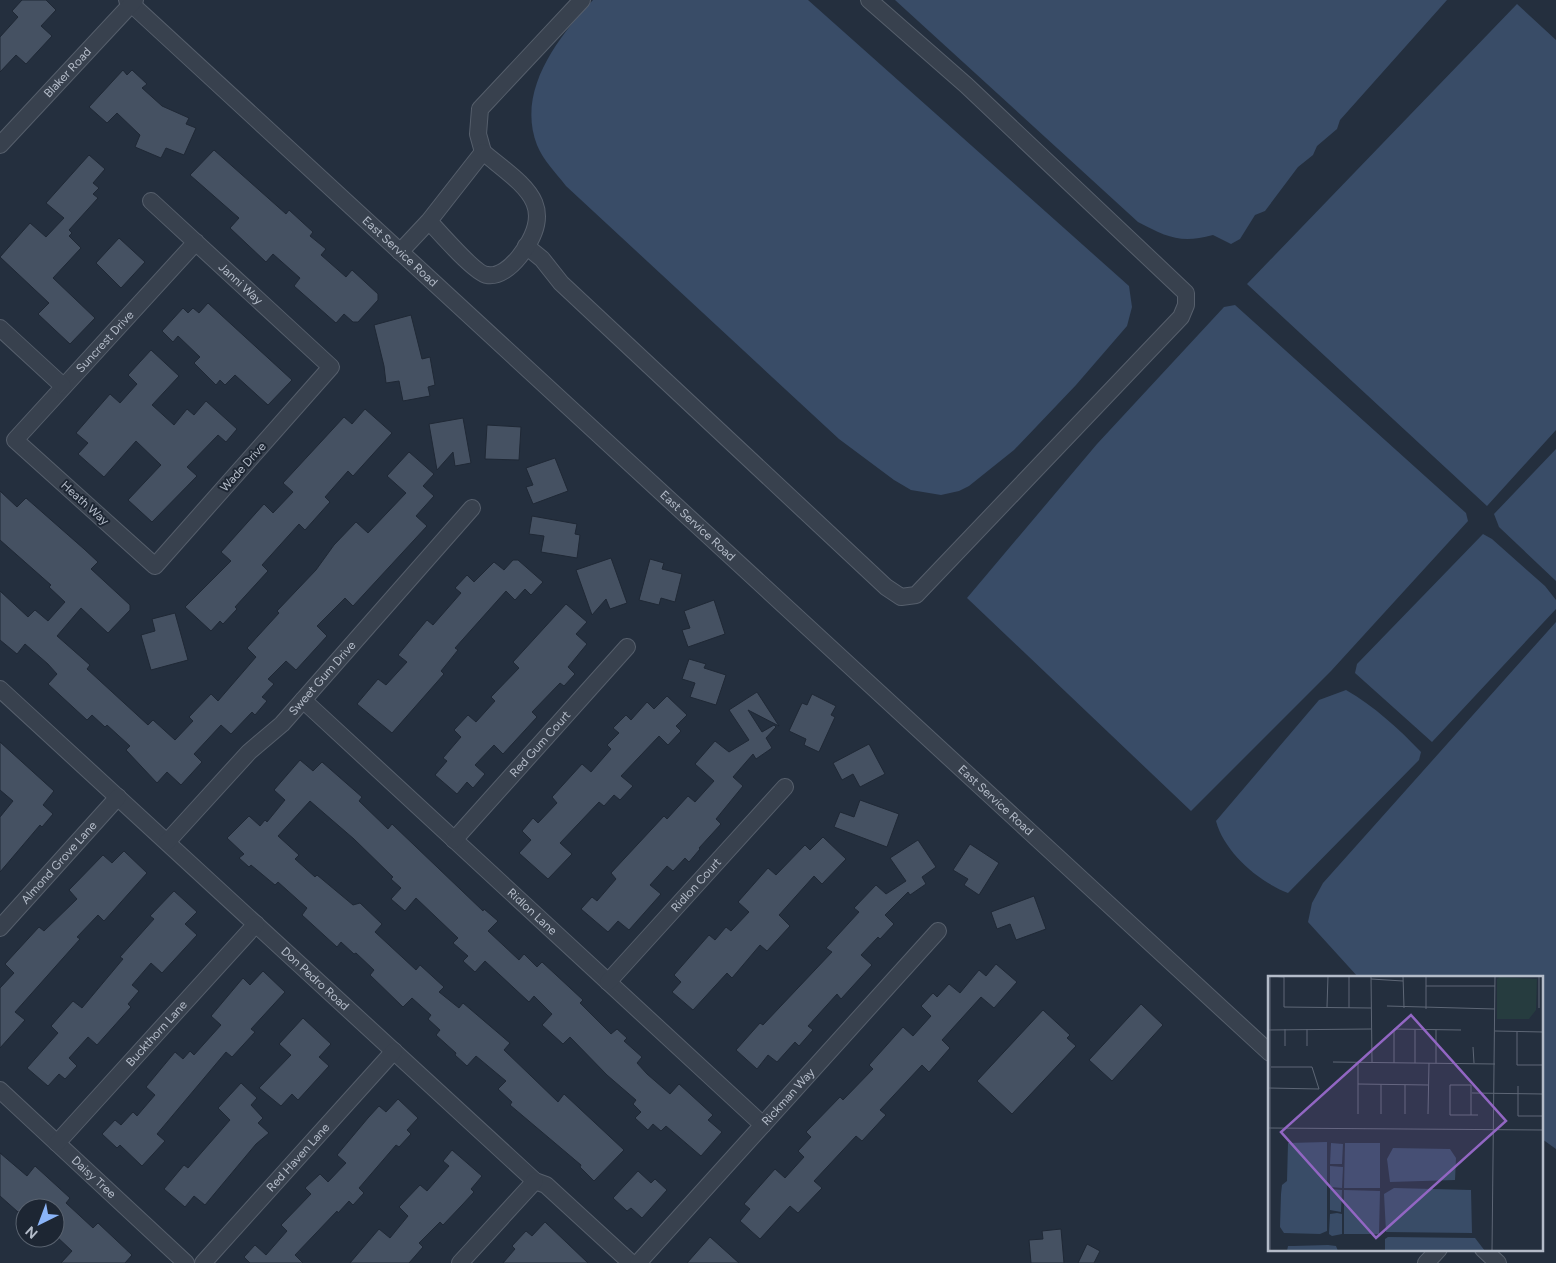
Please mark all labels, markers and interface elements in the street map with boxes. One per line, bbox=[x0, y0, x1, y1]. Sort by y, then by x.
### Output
street label: Blaker Road bbox=[41, 45, 94, 100]
street label: East Service Road bbox=[359, 213, 440, 289]
street label: Janni Way bbox=[216, 260, 266, 308]
street label: Suncrest Drive bbox=[73, 308, 137, 376]
street label: Wade Drive bbox=[217, 439, 269, 495]
street label: Heath Way bbox=[58, 478, 112, 528]
street label: East Service Road bbox=[657, 488, 738, 564]
street label: Sweet Gum Drive bbox=[286, 638, 359, 718]
street label: Red Gum Court bbox=[507, 708, 574, 780]
street label: East Service Road bbox=[955, 762, 1036, 838]
street label: Almond Grove Lane bbox=[18, 818, 100, 907]
street label: Ridlon Court bbox=[668, 855, 724, 915]
street label: Ridlon Lane bbox=[505, 885, 560, 938]
street label: Don Pedro Road bbox=[278, 944, 352, 1013]
inset map bbox=[1268, 976, 1544, 1250]
street label: Buckthorn Lane bbox=[123, 997, 190, 1069]
street label: Rickman Way bbox=[759, 1065, 818, 1128]
street label: Red Haven Lane bbox=[264, 1120, 333, 1195]
street label: Daisy Tree bbox=[69, 1153, 119, 1201]
north arrow bbox=[15, 1198, 65, 1248]
text: N bbox=[22, 1222, 41, 1242]

